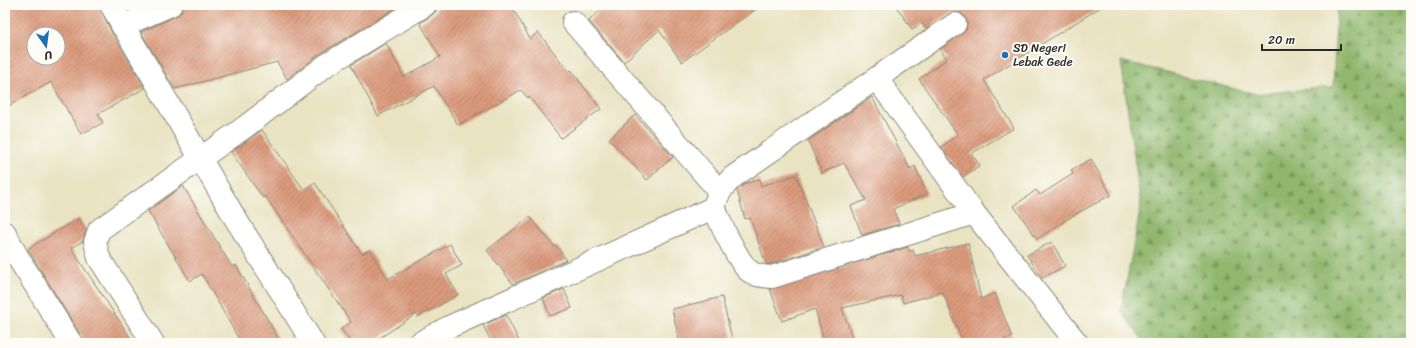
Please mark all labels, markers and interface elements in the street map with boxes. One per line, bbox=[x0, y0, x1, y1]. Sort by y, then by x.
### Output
north arrow bbox=[26, 26, 66, 66]
scale bar bbox=[1262, 26, 1341, 52]
text: 20 m bbox=[1268, 29, 1295, 51]
place label: SD Negeri Lebak Gede bbox=[1013, 37, 1073, 73]
text: U bbox=[42, 45, 54, 65]
marker: SD Negeri Lebak Gede bbox=[1000, 50, 1010, 60]

